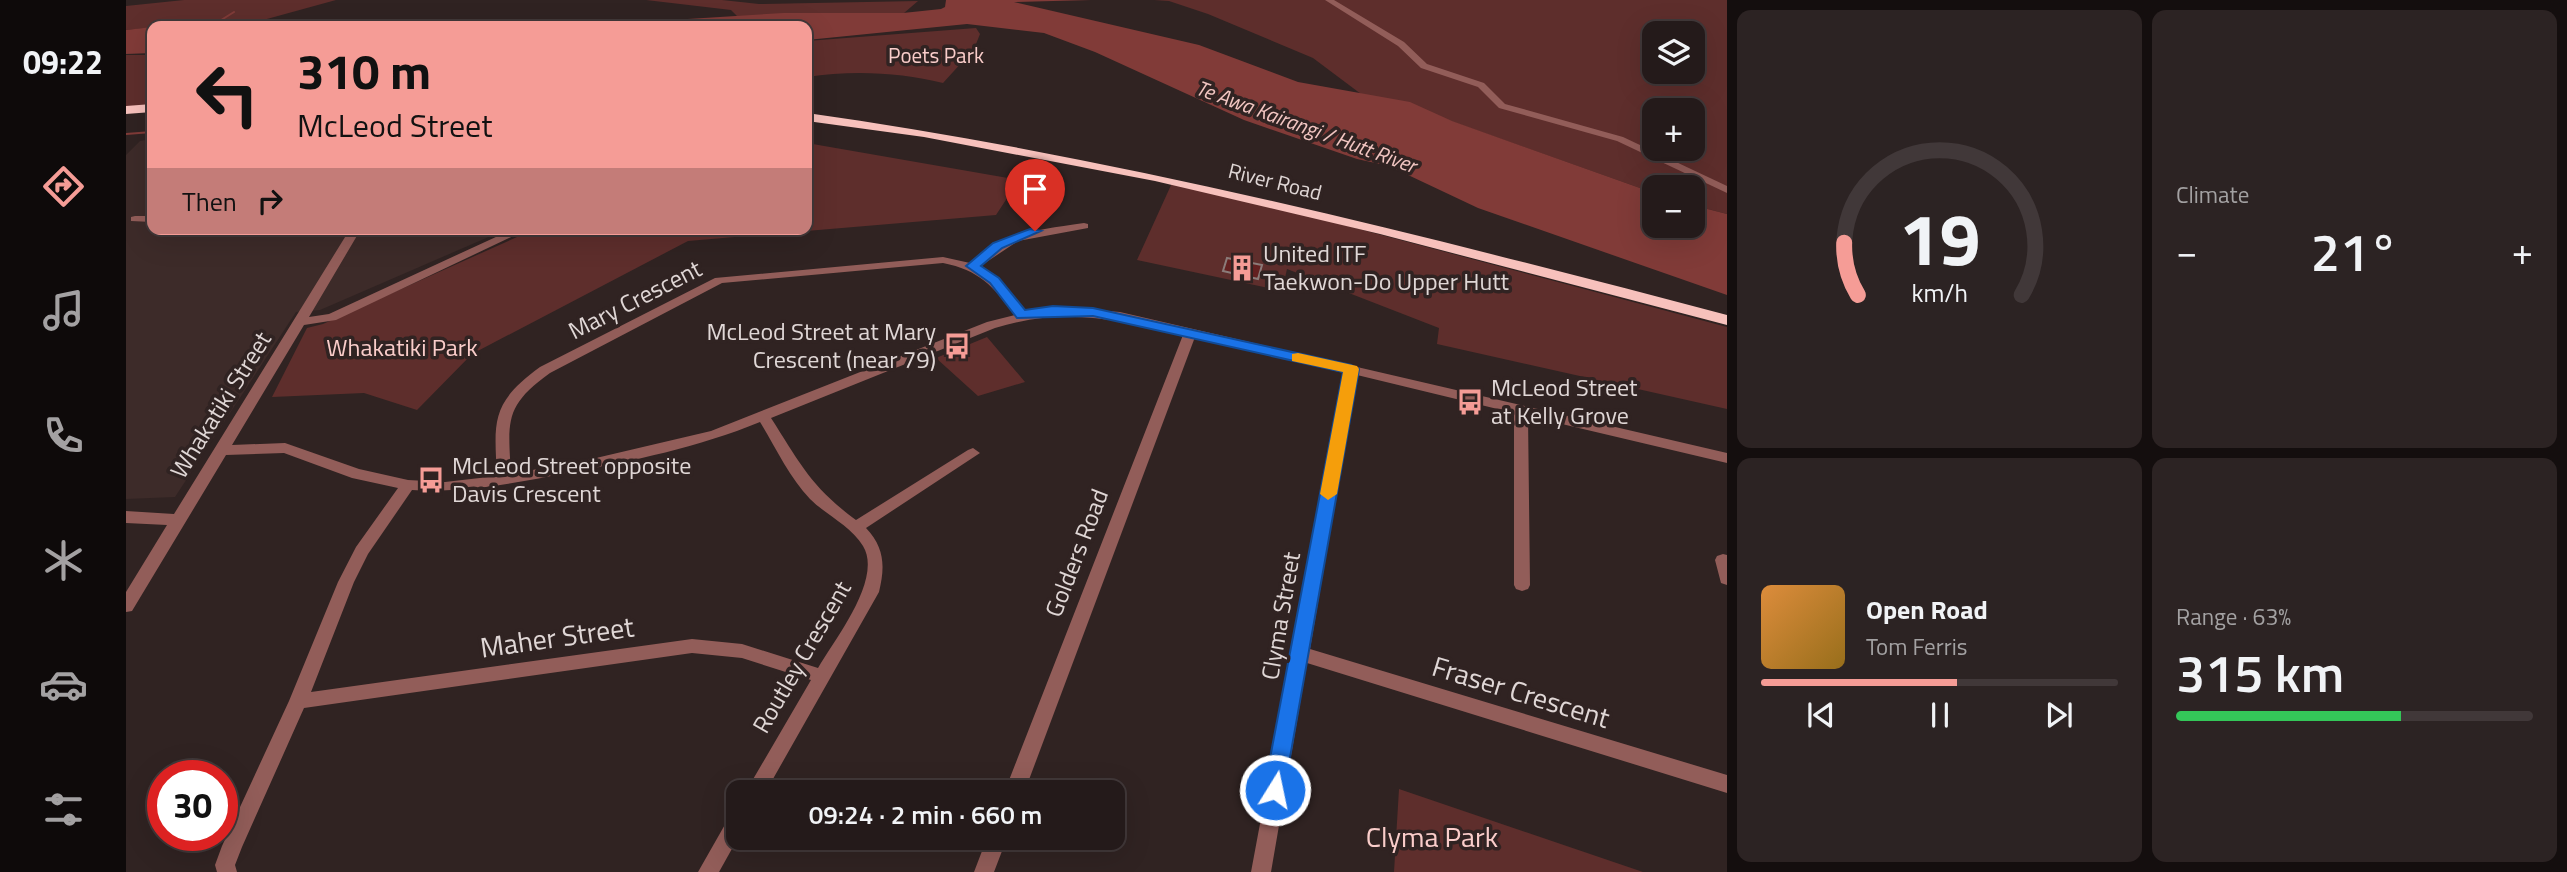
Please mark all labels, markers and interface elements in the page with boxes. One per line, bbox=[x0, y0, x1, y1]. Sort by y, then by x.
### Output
map controls bbox=[1642, 21, 1705, 238]
button: layers bbox=[1642, 21, 1705, 84]
text: 310 m bbox=[297, 33, 431, 108]
text: 09:22 bbox=[23, 38, 103, 86]
park label: Poets Park bbox=[888, 39, 984, 71]
icon: left bbox=[182, 49, 273, 140]
water label: Te Awa Kairangi / Hutt River bbox=[1192, 71, 1423, 182]
button: + bbox=[1642, 98, 1705, 161]
text: McLeod Street bbox=[297, 101, 492, 149]
street label: River Road bbox=[1225, 154, 1325, 208]
pin bbox=[1005, 159, 1065, 231]
icon: directions bbox=[39, 162, 88, 211]
icon: arrive bbox=[1016, 170, 1054, 208]
button: − bbox=[1642, 175, 1705, 238]
text: Climate bbox=[2176, 177, 2249, 212]
text: Then bbox=[182, 182, 237, 221]
icon: right bbox=[251, 182, 289, 220]
text: 19 bbox=[1899, 183, 1980, 293]
text: 21° bbox=[2311, 212, 2398, 291]
text: − bbox=[2176, 222, 2197, 280]
text: + bbox=[2512, 222, 2533, 280]
place label: United ITF Taekwon-Do Upper Hutt bbox=[1263, 235, 1510, 299]
street label: Mary Crescent bbox=[562, 250, 708, 348]
building icon: United ITF Taekwon-Do Upper Hutt bbox=[1227, 253, 1257, 283]
text: km/h bbox=[1911, 274, 1968, 312]
icon: music bbox=[39, 286, 88, 335]
place label: McLeod Street at Mary Crescent (near 79) bbox=[706, 313, 936, 377]
street label: Whakatiki Street bbox=[161, 324, 280, 485]
park label: Whakatiki Park bbox=[326, 329, 478, 365]
bus stop icon: McLeod Street at Mary Crescent (near 79) bbox=[942, 331, 972, 361]
place label: McLeod Street at Kelly Grove bbox=[1491, 369, 1638, 433]
bus stop icon: McLeod Street at Kelly Grove bbox=[1455, 387, 1485, 417]
icon: phone bbox=[39, 411, 88, 460]
place label: McLeod Street opposite Davis Crescent bbox=[452, 447, 691, 511]
bus stop icon: McLeod Street opposite Davis Crescent bbox=[416, 465, 446, 495]
street label: Golders Road bbox=[1035, 483, 1117, 622]
icon: climate bbox=[39, 536, 88, 585]
street label: Clyma Street bbox=[1251, 548, 1309, 683]
street label: Routley Crescent bbox=[743, 573, 860, 739]
text: Open Road bbox=[1866, 590, 1988, 629]
text: Range · 63% bbox=[2176, 599, 2291, 634]
street label: Maher Street bbox=[477, 604, 637, 669]
text: Tom Ferris bbox=[1866, 629, 1967, 664]
text: 315 km bbox=[2176, 633, 2344, 712]
street label: Fraser Crescent bbox=[1427, 644, 1615, 739]
icon: car bbox=[39, 660, 88, 709]
icon: previous bbox=[1802, 696, 1840, 734]
icon: pause bbox=[1921, 696, 1959, 734]
icon: next bbox=[2040, 696, 2078, 734]
position arrow bbox=[1238, 753, 1312, 827]
speed limit sign: 30 bbox=[147, 760, 238, 851]
icon: filters bbox=[39, 785, 88, 834]
text: 09:24 · 2 min · 660 m bbox=[809, 795, 1042, 834]
park label: Clyma Park bbox=[1366, 815, 1498, 858]

